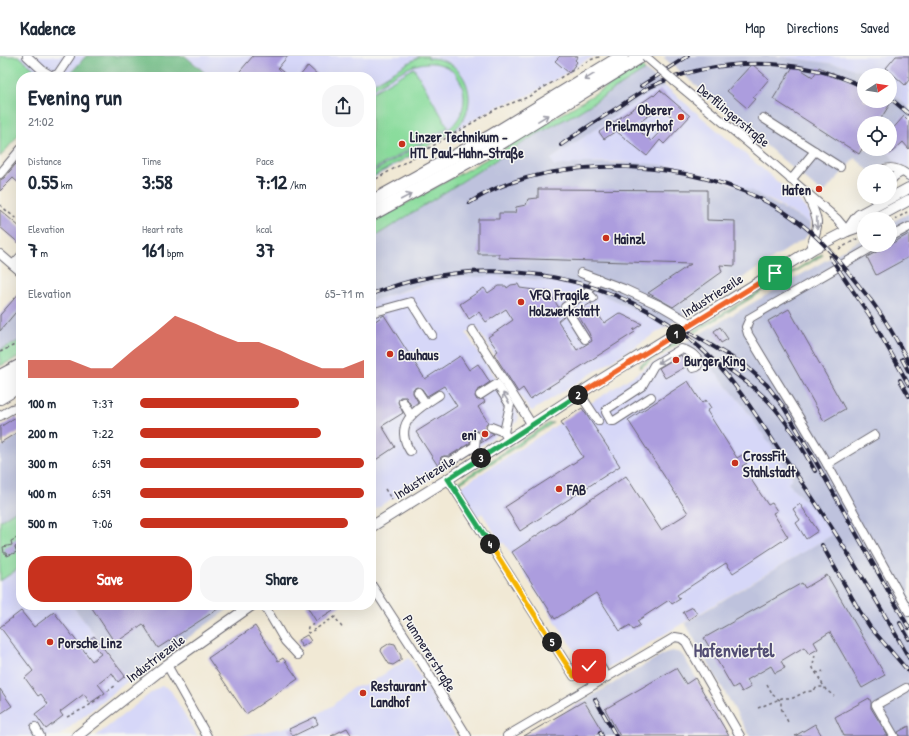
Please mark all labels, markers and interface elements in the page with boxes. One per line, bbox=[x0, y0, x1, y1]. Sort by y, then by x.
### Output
text: Kadence bbox=[20, 15, 76, 41]
text: Map bbox=[745, 18, 765, 37]
text: Directions bbox=[787, 18, 838, 37]
text: Saved bbox=[860, 18, 889, 37]
north arrow bbox=[857, 68, 897, 108]
map controls bbox=[857, 68, 897, 252]
one-way arrow bbox=[584, 73, 595, 81]
street label: Derfflingerstraße bbox=[693, 79, 775, 152]
text: Evening run bbox=[28, 82, 122, 112]
button: share bbox=[322, 85, 364, 127]
place label: Oberer Prielmayrhof bbox=[606, 100, 674, 137]
text: 21:02 bbox=[28, 112, 54, 130]
marker: Oberer Prielmayrhof bbox=[676, 112, 686, 122]
one-way arrow bbox=[537, 114, 549, 122]
button: locate bbox=[857, 116, 897, 156]
place label: Linzer Technikum - HTL Paul-Hahn-Straße bbox=[410, 127, 524, 164]
marker: Linzer Technikum - HTL Paul-Hahn-Straße bbox=[397, 139, 407, 149]
text: Distance bbox=[28, 154, 62, 168]
text: Time bbox=[142, 154, 161, 168]
text: Pace bbox=[256, 154, 274, 168]
button: + bbox=[857, 164, 897, 204]
text: 0.55 bbox=[28, 168, 58, 195]
text: 3:58 bbox=[142, 168, 173, 195]
text: 7:12 bbox=[256, 168, 287, 195]
text: km bbox=[58, 178, 73, 192]
text: /km bbox=[287, 178, 306, 192]
place label: Hafen bbox=[782, 180, 811, 199]
marker: Hafen bbox=[814, 184, 824, 194]
one-way arrow bbox=[399, 192, 411, 200]
button: − bbox=[857, 212, 897, 252]
one-way arrow bbox=[813, 216, 821, 229]
text: Elevation bbox=[28, 222, 65, 236]
text: Heart rate bbox=[142, 222, 183, 236]
text: kcal bbox=[256, 222, 272, 236]
place label: Hainzl bbox=[614, 229, 645, 248]
marker: Hainzl bbox=[601, 233, 611, 243]
text: 7 bbox=[28, 236, 38, 263]
text: 161 bbox=[142, 236, 165, 263]
text: 37 bbox=[256, 236, 275, 263]
text: m bbox=[38, 246, 48, 260]
text: bpm bbox=[165, 246, 184, 260]
pin bbox=[758, 256, 792, 290]
icon: arrive bbox=[764, 262, 786, 284]
street label: Industriezeile bbox=[678, 268, 747, 321]
text: Elevation bbox=[28, 284, 71, 302]
text: 65–71 m bbox=[325, 284, 364, 302]
place label: VFQ Fragile Holzwerkstatt bbox=[529, 285, 601, 320]
marker: VFQ Fragile Holzwerkstatt bbox=[516, 297, 526, 307]
pin: 1 bbox=[666, 324, 686, 344]
text: 1 bbox=[674, 327, 678, 341]
place label: Bauhaus bbox=[398, 345, 439, 364]
marker: Bauhaus bbox=[385, 349, 395, 359]
place label: Burger King bbox=[684, 351, 746, 372]
marker: Burger King bbox=[671, 355, 681, 365]
one-way arrow bbox=[657, 356, 669, 364]
pin: 2 bbox=[568, 385, 588, 405]
text: 2 bbox=[575, 388, 581, 402]
one-way arrow bbox=[501, 392, 509, 404]
text: 100 m bbox=[28, 394, 56, 412]
text: 7:37 bbox=[92, 394, 114, 412]
text: 200 m bbox=[28, 424, 58, 442]
text: 7:22 bbox=[92, 424, 114, 442]
place label: eni bbox=[462, 425, 477, 444]
marker: eni bbox=[480, 429, 490, 439]
place label: CrossFit Stahlstadt bbox=[743, 446, 796, 481]
pin: 3 bbox=[471, 448, 491, 468]
street label: Industriezeile bbox=[390, 450, 459, 503]
text: 3 bbox=[479, 451, 483, 465]
text: 300 m bbox=[28, 454, 57, 472]
text: 6:59 bbox=[92, 454, 110, 472]
marker: CrossFit Stahlstadt bbox=[730, 458, 740, 468]
place label: FAB bbox=[566, 480, 586, 499]
text: 400 m bbox=[28, 484, 56, 502]
text: 6:59 bbox=[92, 484, 110, 502]
marker: FAB bbox=[554, 484, 564, 494]
text: 500 m bbox=[28, 514, 57, 532]
text: 7:06 bbox=[92, 514, 112, 532]
pin: 4 bbox=[480, 534, 500, 554]
text: 4 bbox=[488, 537, 492, 551]
button: Save bbox=[28, 556, 192, 602]
button: Share bbox=[200, 556, 364, 602]
street label: Pummererstraße bbox=[398, 611, 461, 696]
street label: Industriezeile bbox=[122, 629, 189, 686]
pin: 5 bbox=[542, 632, 562, 652]
place label: Porsche Linz bbox=[58, 633, 122, 652]
text: 5 bbox=[550, 635, 554, 649]
marker: Porsche Linz bbox=[45, 637, 55, 647]
district label: Hafenviertel bbox=[694, 638, 776, 663]
pin bbox=[572, 649, 606, 683]
icon: check bbox=[578, 655, 600, 677]
place label: Restaurant Landhof bbox=[371, 676, 427, 711]
marker: Restaurant Landhof bbox=[358, 688, 368, 698]

